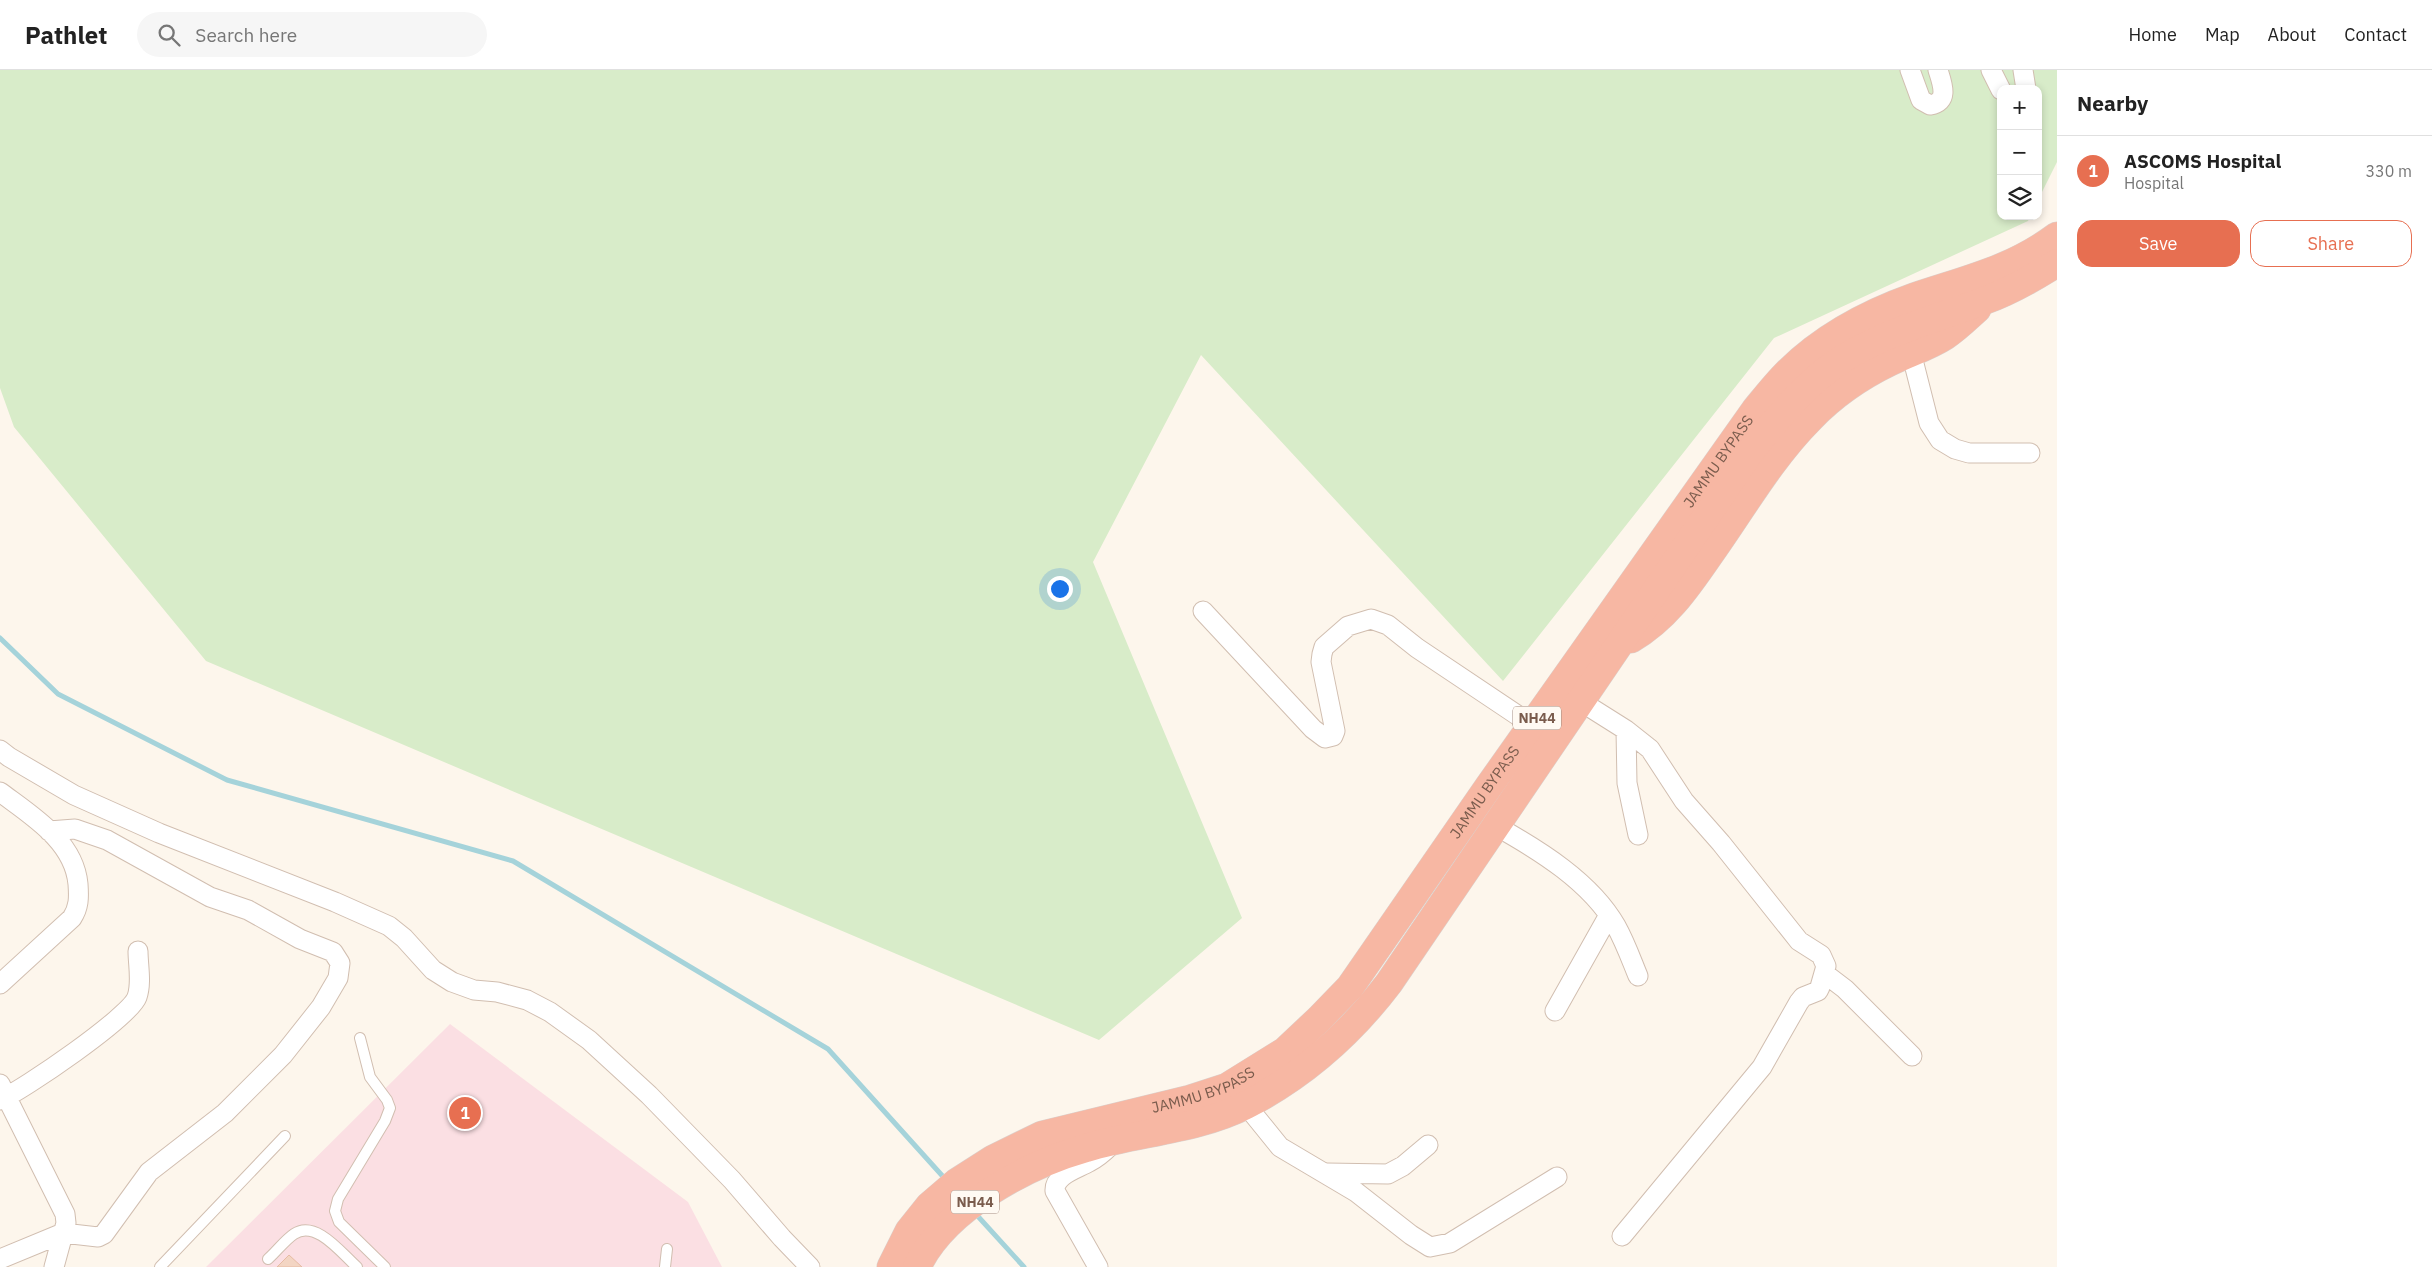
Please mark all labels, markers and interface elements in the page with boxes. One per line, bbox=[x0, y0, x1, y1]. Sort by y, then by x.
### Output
search box bbox=[137, 12, 487, 57]
text: Pathlet bbox=[25, 19, 107, 51]
icon: search bbox=[155, 21, 183, 49]
text: Search here bbox=[195, 23, 297, 47]
text: Home bbox=[2129, 23, 2177, 46]
text: Map bbox=[2205, 23, 2240, 46]
text: About bbox=[2268, 23, 2316, 46]
text: Contact bbox=[2344, 23, 2407, 46]
map controls bbox=[1997, 85, 2042, 220]
button: + bbox=[1997, 85, 2042, 130]
text: Nearby bbox=[2077, 89, 2148, 117]
button: − bbox=[1997, 130, 2042, 175]
text: ASCOMS Hospital bbox=[2124, 149, 2281, 173]
text: 1 bbox=[2088, 161, 2098, 181]
text: 330 m bbox=[2365, 161, 2412, 181]
text: Hospital bbox=[2124, 173, 2184, 193]
button: layers bbox=[1997, 175, 2042, 220]
button: Save bbox=[2077, 220, 2240, 267]
button: Share bbox=[2250, 220, 2412, 267]
street label: JAMMU BYPASS bbox=[1679, 411, 1757, 511]
your location bbox=[1047, 576, 1073, 602]
road number: NH44 bbox=[1513, 706, 1561, 730]
street label: JAMMU BYPASS bbox=[1446, 742, 1523, 842]
street label: JAMMU BYPASS bbox=[1150, 1062, 1258, 1117]
pin: 1 bbox=[449, 1094, 481, 1132]
road number: NH44 bbox=[951, 1190, 999, 1214]

